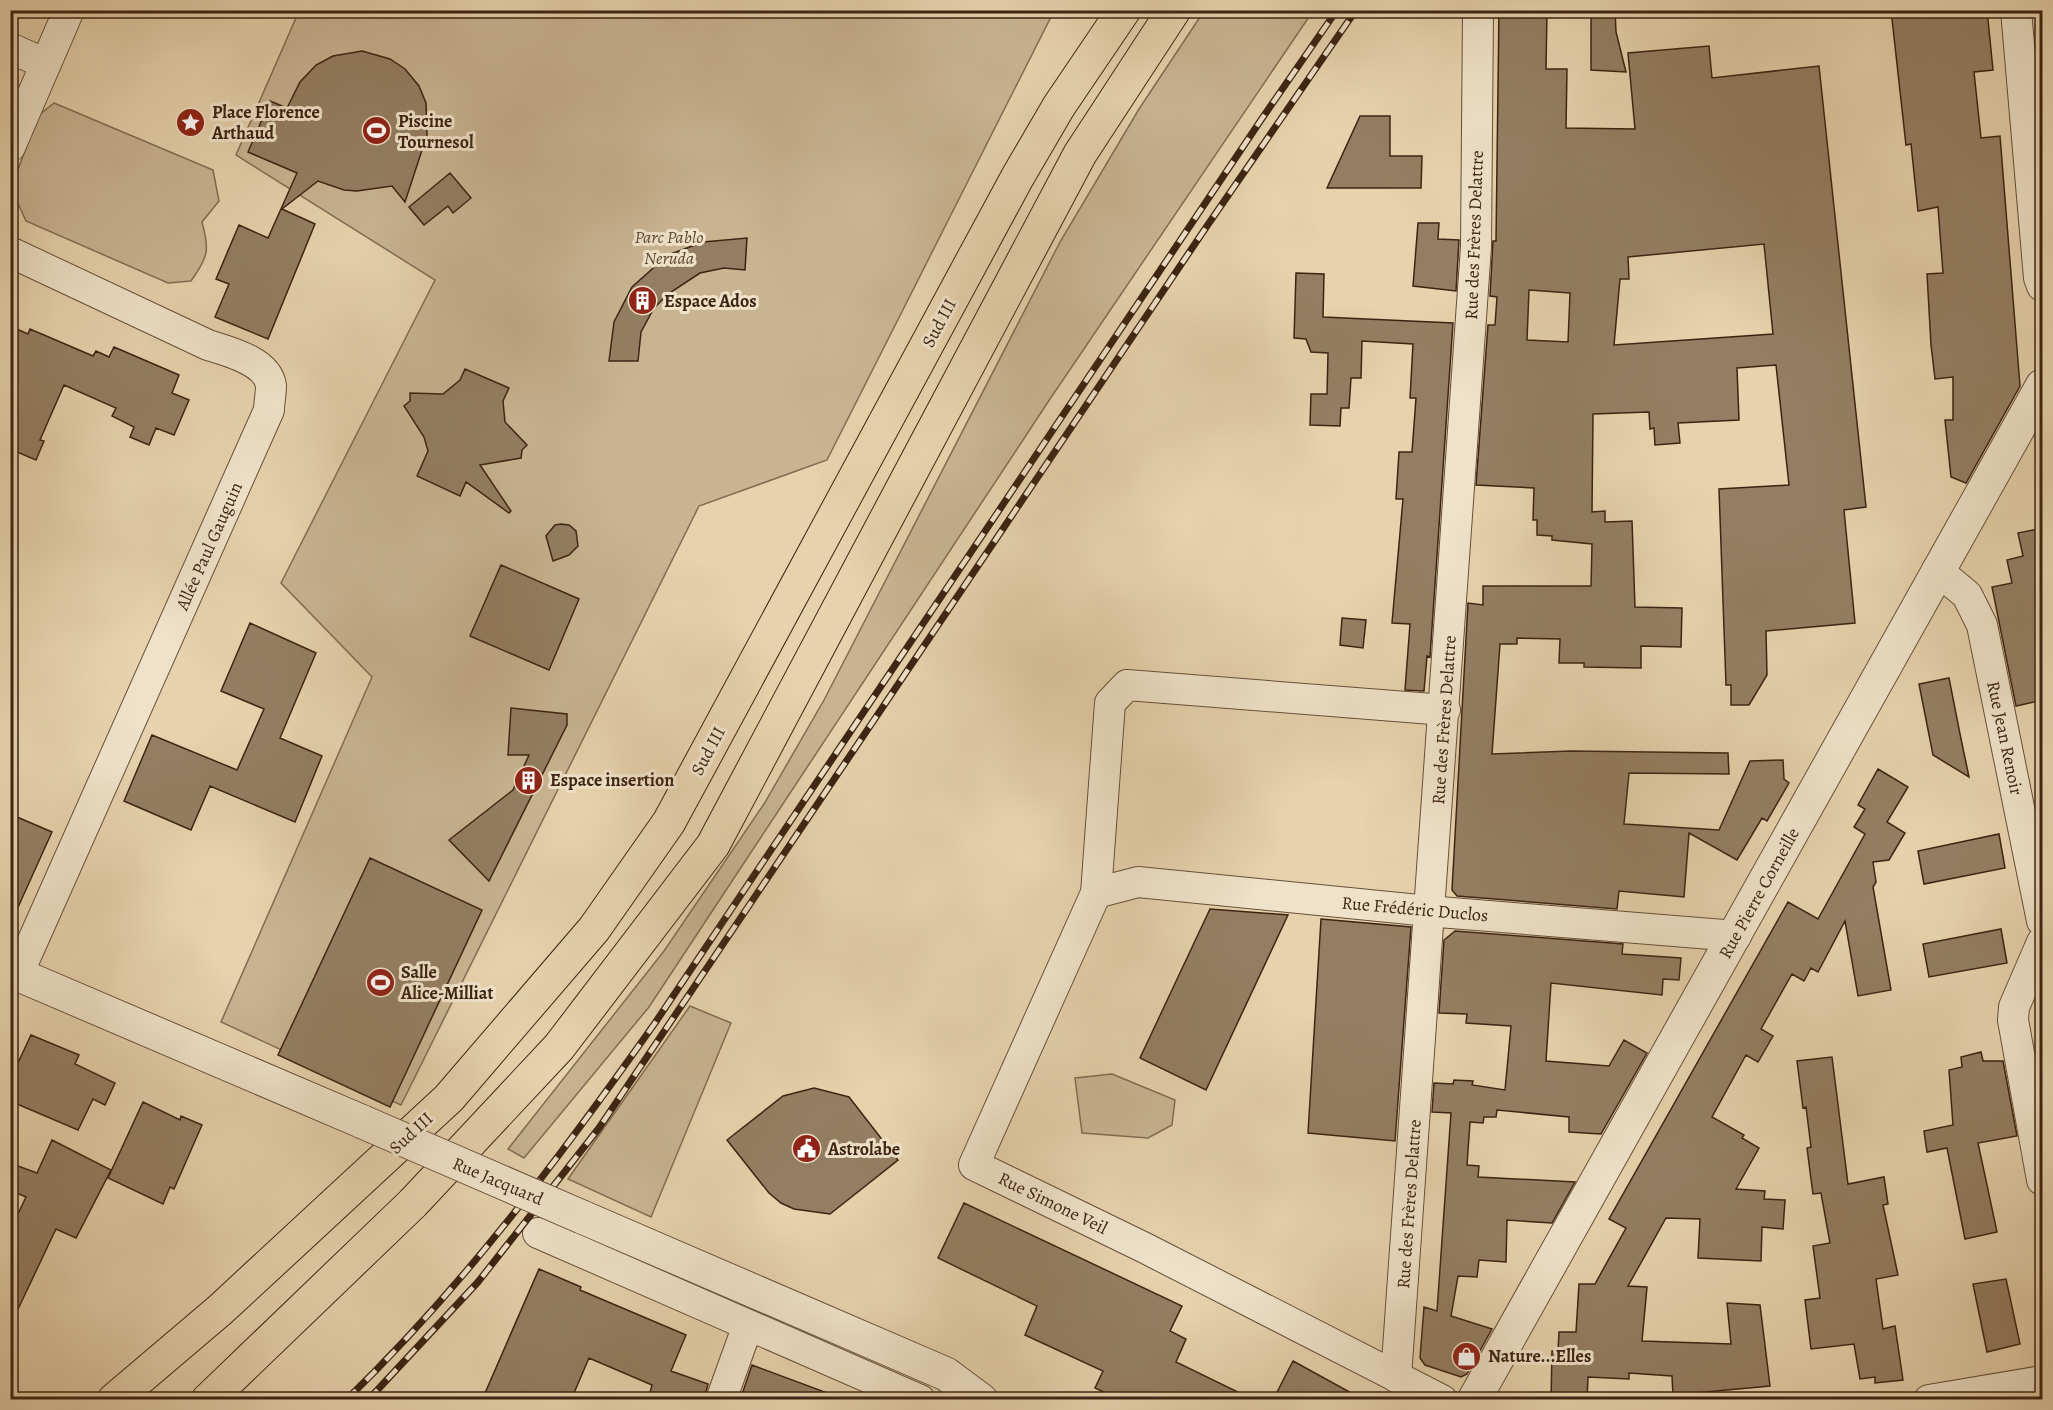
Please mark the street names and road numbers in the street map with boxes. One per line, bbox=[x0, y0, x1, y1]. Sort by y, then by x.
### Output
street label: Rue des Frères Delattre bbox=[1459, 150, 1489, 320]
street label: Sud III bbox=[916, 294, 962, 352]
street label: Allée Paul Gauguin bbox=[170, 478, 248, 615]
street label: Rue des Frères Delattre bbox=[1426, 635, 1462, 805]
street label: Rue Jean Renoir bbox=[1981, 679, 2029, 797]
street label: Sud III bbox=[685, 722, 731, 780]
street label: Rue Pierre Corneille bbox=[1713, 823, 1805, 963]
street label: Rue Frédéric Duclos bbox=[1341, 891, 1489, 927]
street label: Sud III bbox=[384, 1106, 438, 1160]
street label: Rue des Frères Delattre bbox=[1391, 1119, 1427, 1289]
street label: Rue Jacquard bbox=[449, 1151, 548, 1211]
street label: Rue Simone Veil bbox=[994, 1166, 1112, 1240]

